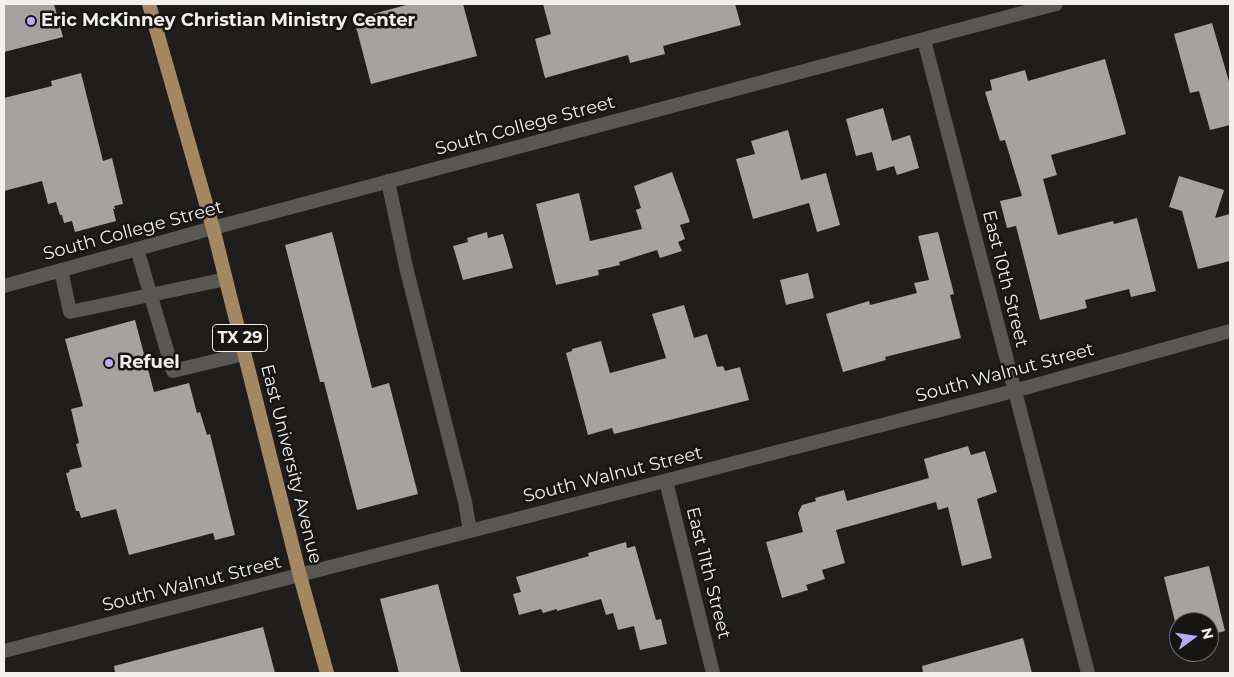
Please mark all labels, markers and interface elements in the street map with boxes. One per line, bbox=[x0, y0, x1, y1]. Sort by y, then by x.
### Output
place label: Eric McKinney Christian Ministry Center bbox=[41, 10, 415, 32]
marker: Eric McKinney Christian Ministry Center bbox=[25, 15, 37, 27]
street label: South College Street bbox=[433, 92, 617, 160]
street label: South College Street bbox=[41, 197, 225, 265]
street label: East 10th Street bbox=[978, 208, 1032, 350]
road number: TX 29 bbox=[212, 324, 268, 352]
street label: South Walnut Street bbox=[913, 339, 1097, 407]
place label: Refuel bbox=[119, 352, 180, 374]
marker: Refuel bbox=[103, 357, 115, 369]
street label: East University Avenue bbox=[256, 362, 326, 566]
street label: South Walnut Street bbox=[521, 442, 705, 508]
street label: East 11th Street bbox=[681, 505, 735, 641]
street label: South Walnut Street bbox=[100, 551, 284, 617]
north arrow bbox=[1169, 612, 1219, 662]
text: N bbox=[1197, 626, 1218, 641]

